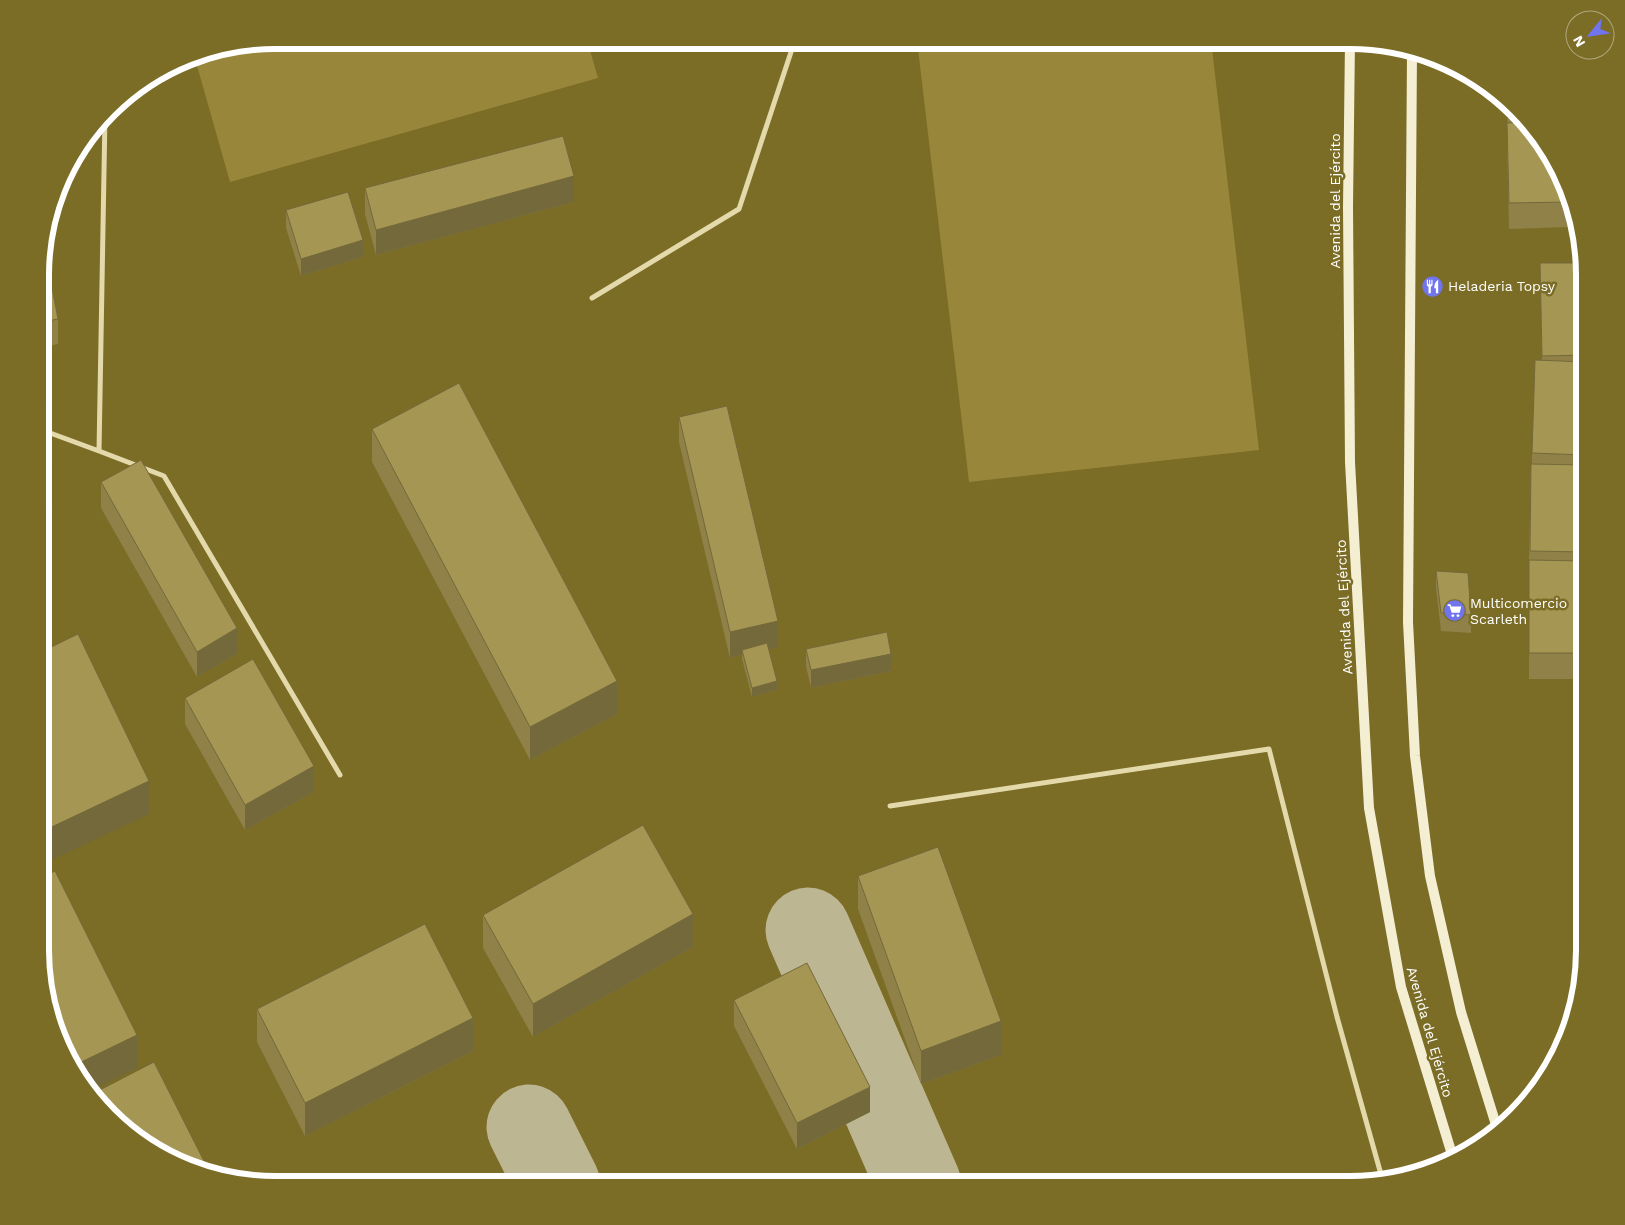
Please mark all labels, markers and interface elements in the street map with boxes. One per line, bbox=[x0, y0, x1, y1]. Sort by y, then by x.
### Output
north arrow bbox=[1565, 10, 1615, 60]
text: N bbox=[1569, 33, 1588, 50]
street label: Avenida del Ejército bbox=[1327, 133, 1343, 269]
restaurant icon: Heladeria Topsy bbox=[1420, 274, 1444, 298]
place label: Heladeria Topsy bbox=[1448, 278, 1556, 294]
street label: Avenida del Ejército bbox=[1332, 539, 1356, 675]
place label: Multicomercio Scarleth bbox=[1470, 595, 1567, 627]
supermarket icon: Multicomercio Scarleth bbox=[1442, 599, 1466, 623]
street label: Avenida del Ejército bbox=[1404, 965, 1456, 1099]

